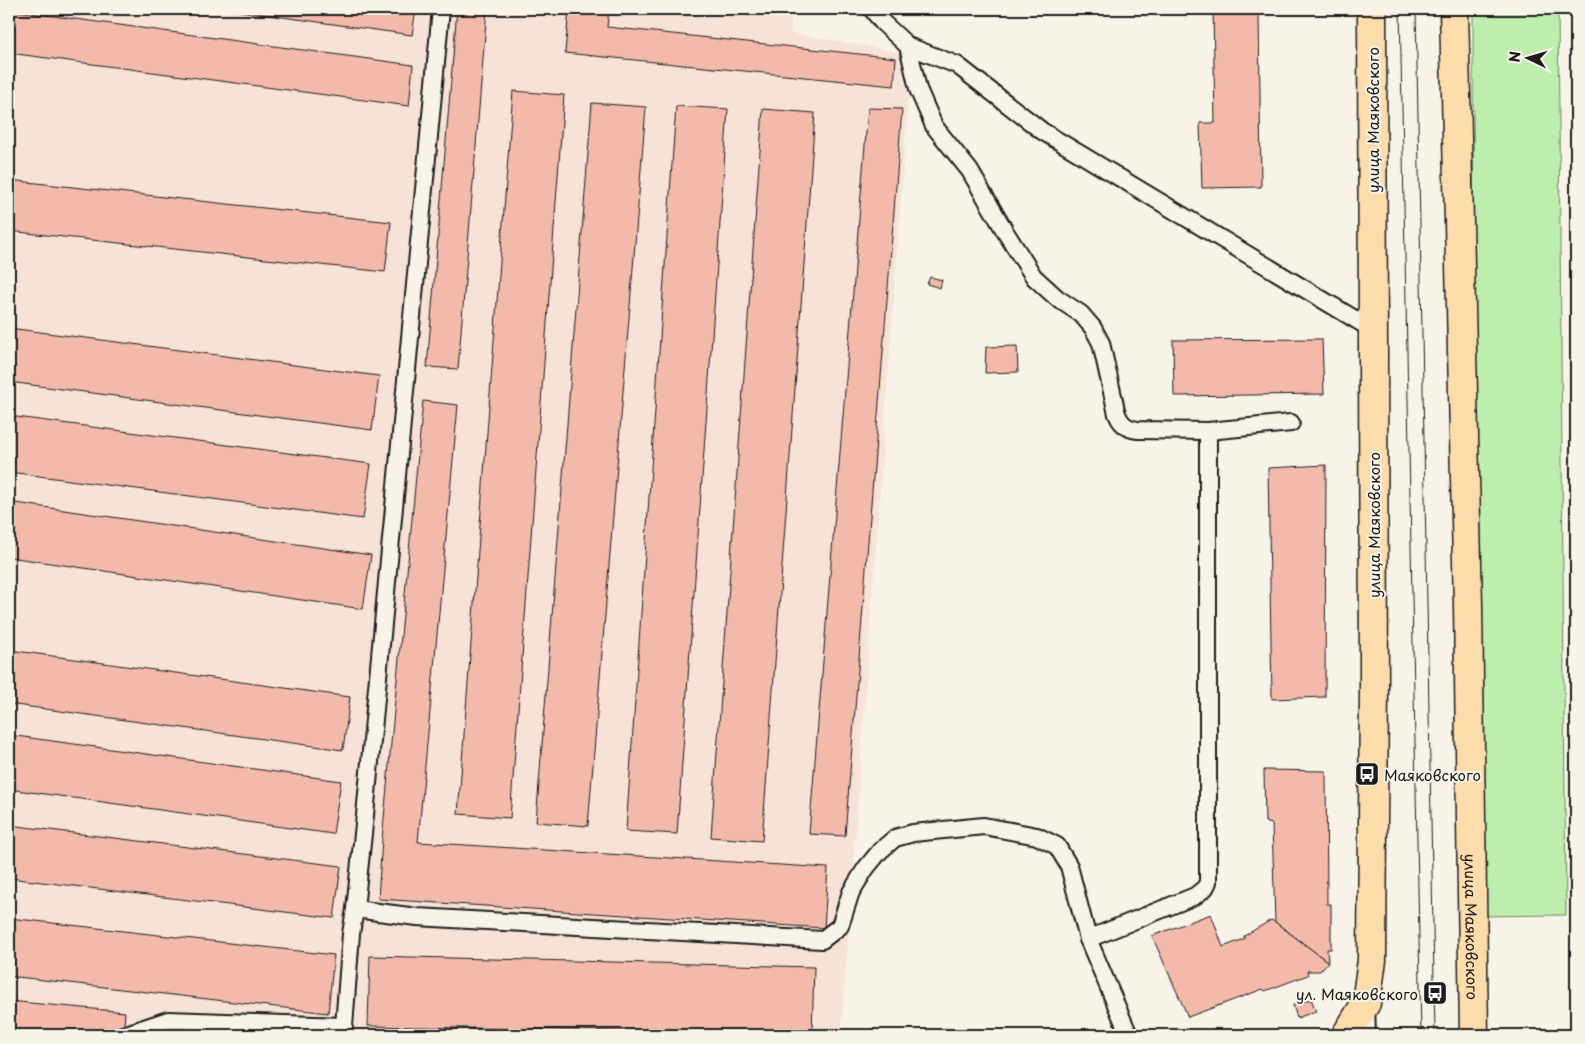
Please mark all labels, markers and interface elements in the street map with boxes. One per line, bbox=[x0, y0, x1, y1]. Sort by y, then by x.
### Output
north arrow bbox=[1502, 32, 1552, 82]
street label: улица Маяковского bbox=[1361, 47, 1384, 193]
text: N bbox=[1504, 50, 1525, 63]
street label: улица Маяковского bbox=[1362, 452, 1385, 598]
bus stop icon: Маяковского bbox=[1354, 761, 1380, 787]
place label: Маяковского bbox=[1384, 763, 1481, 786]
street label: улица Маяковского bbox=[1460, 853, 1485, 1000]
bus stop icon: ул. Маяковского bbox=[1422, 980, 1448, 1006]
place label: ул. Маяковского bbox=[1296, 982, 1418, 1005]

